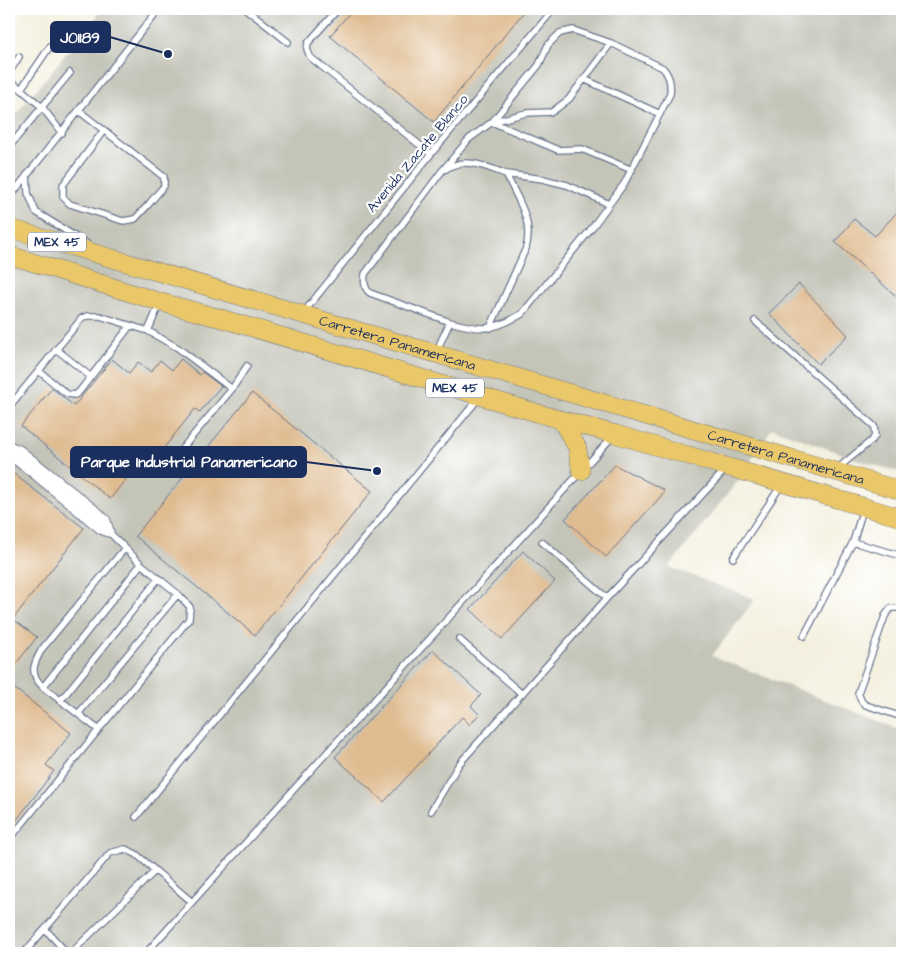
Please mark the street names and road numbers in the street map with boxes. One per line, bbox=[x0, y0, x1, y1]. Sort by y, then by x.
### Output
street label: Avenida Zacate Blanco bbox=[362, 90, 473, 217]
road number: MEX 45 bbox=[28, 232, 86, 252]
street label: Carretera Panamericana bbox=[316, 311, 478, 376]
road number: MEX 45 bbox=[426, 378, 484, 398]
street label: Carretera Panamericana bbox=[705, 425, 866, 490]

